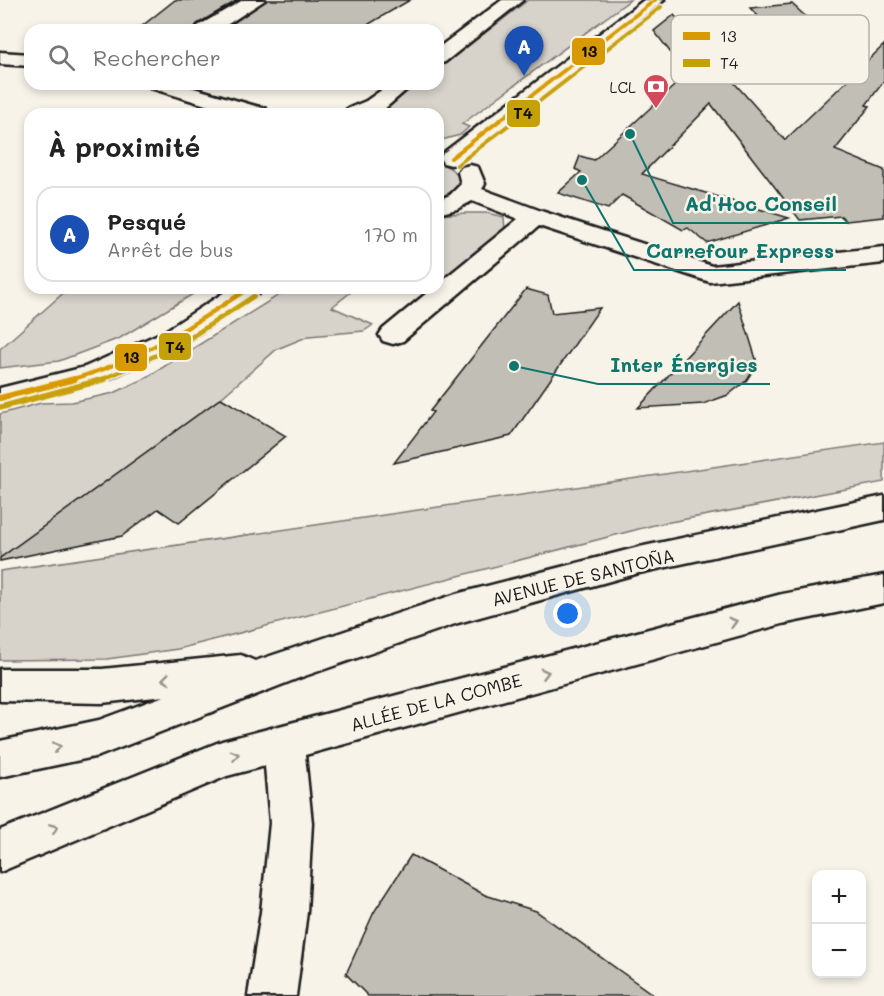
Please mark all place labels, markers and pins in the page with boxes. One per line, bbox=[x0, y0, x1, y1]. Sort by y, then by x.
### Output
pin: A bbox=[504, 26, 544, 76]
bank icon: LCL bbox=[641, 72, 671, 110]
place label: LCL bbox=[610, 77, 636, 97]
callout: Ad'Hoc Conseil bbox=[673, 185, 849, 223]
callout: Carrefour Express bbox=[634, 232, 846, 270]
callout: Inter Énergies bbox=[598, 346, 770, 384]

